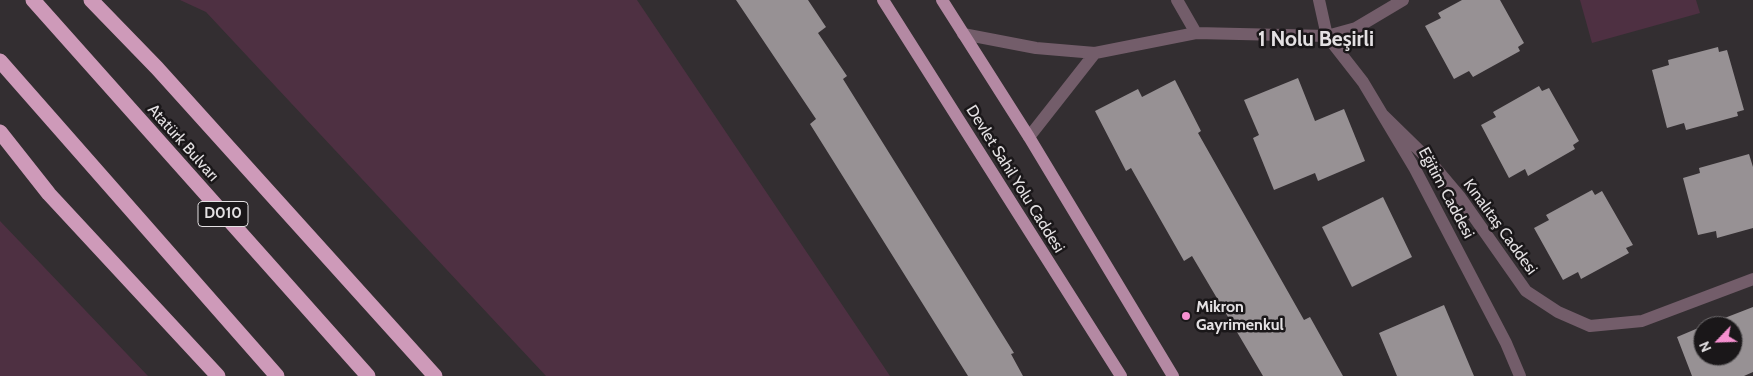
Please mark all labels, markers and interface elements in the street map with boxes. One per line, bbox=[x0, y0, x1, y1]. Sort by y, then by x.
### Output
district label: 1 Nolu Beşirli bbox=[1258, 27, 1374, 53]
street label: Atatürk Bulvarı bbox=[143, 100, 223, 186]
street label: Devlet Sahil Yolu Caddesi bbox=[962, 102, 1068, 256]
street label: Eğitim Caddesi bbox=[1414, 144, 1478, 242]
street label: Kınalıtaş Caddesi bbox=[1459, 175, 1541, 279]
road number: D010 bbox=[198, 202, 248, 226]
place label: Mikron Gayrimenkul bbox=[1196, 297, 1284, 335]
marker: Mikron Gayrimenkul bbox=[1180, 310, 1192, 322]
north arrow bbox=[1693, 316, 1743, 366]
text: N bbox=[1695, 339, 1715, 355]

